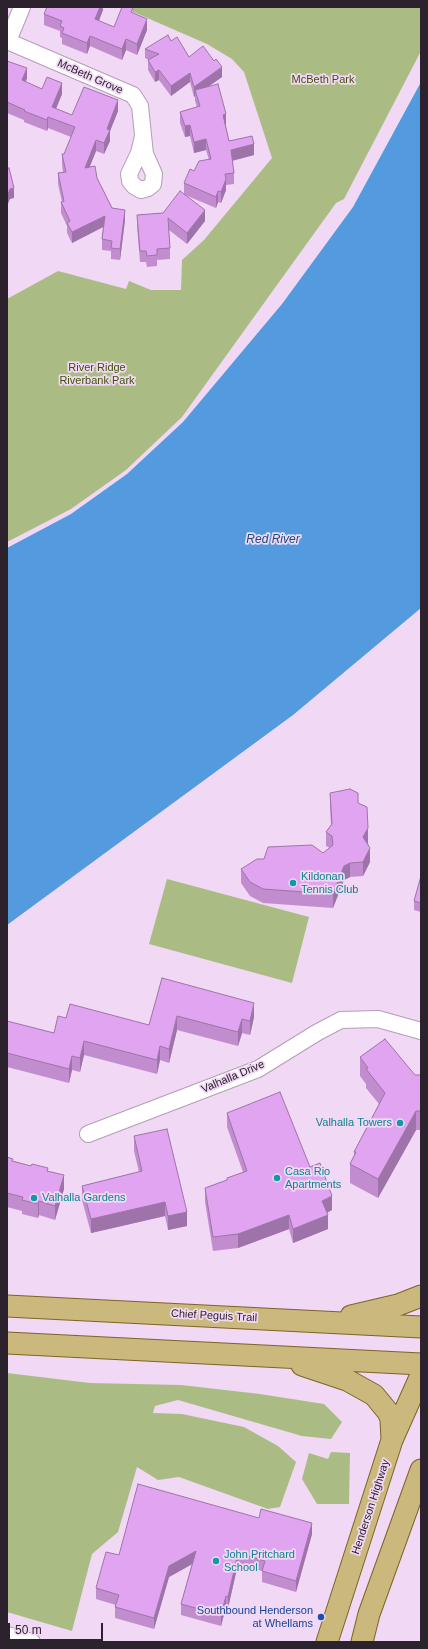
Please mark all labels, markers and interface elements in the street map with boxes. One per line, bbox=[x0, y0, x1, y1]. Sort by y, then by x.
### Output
street label: McBeth Grove bbox=[55, 57, 125, 97]
park label: McBeth Park bbox=[292, 73, 354, 87]
park label: River Ridge Riverbank Park bbox=[59, 361, 135, 387]
water label: Red River bbox=[246, 533, 300, 547]
place label: Kildonan Tennis Club bbox=[301, 870, 358, 896]
marker: Kildonan Tennis Club bbox=[288, 878, 298, 888]
street label: Valhalla Drive bbox=[200, 1058, 266, 1096]
place label: Valhalla Towers bbox=[316, 1116, 392, 1130]
marker: Valhalla Towers bbox=[395, 1118, 405, 1128]
place label: Casa Rio Apartments bbox=[285, 1165, 341, 1191]
marker: Casa Rio Apartments bbox=[272, 1173, 282, 1183]
place label: Valhalla Gardens bbox=[42, 1191, 126, 1205]
marker: Valhalla Gardens bbox=[29, 1193, 39, 1203]
street label: Chief Peguis Trail bbox=[171, 1307, 257, 1325]
street label: Henderson Highway bbox=[349, 1458, 393, 1556]
place label: John Pritchard School bbox=[224, 1548, 295, 1574]
marker: John Pritchard School bbox=[211, 1556, 221, 1566]
place label: Southbound Henderson at Whellams bbox=[197, 1604, 313, 1630]
marker: Southbound Henderson at Whellams bbox=[316, 1612, 326, 1622]
scale bar bbox=[10, 1615, 105, 1641]
text: 50 m bbox=[15, 1623, 42, 1637]

